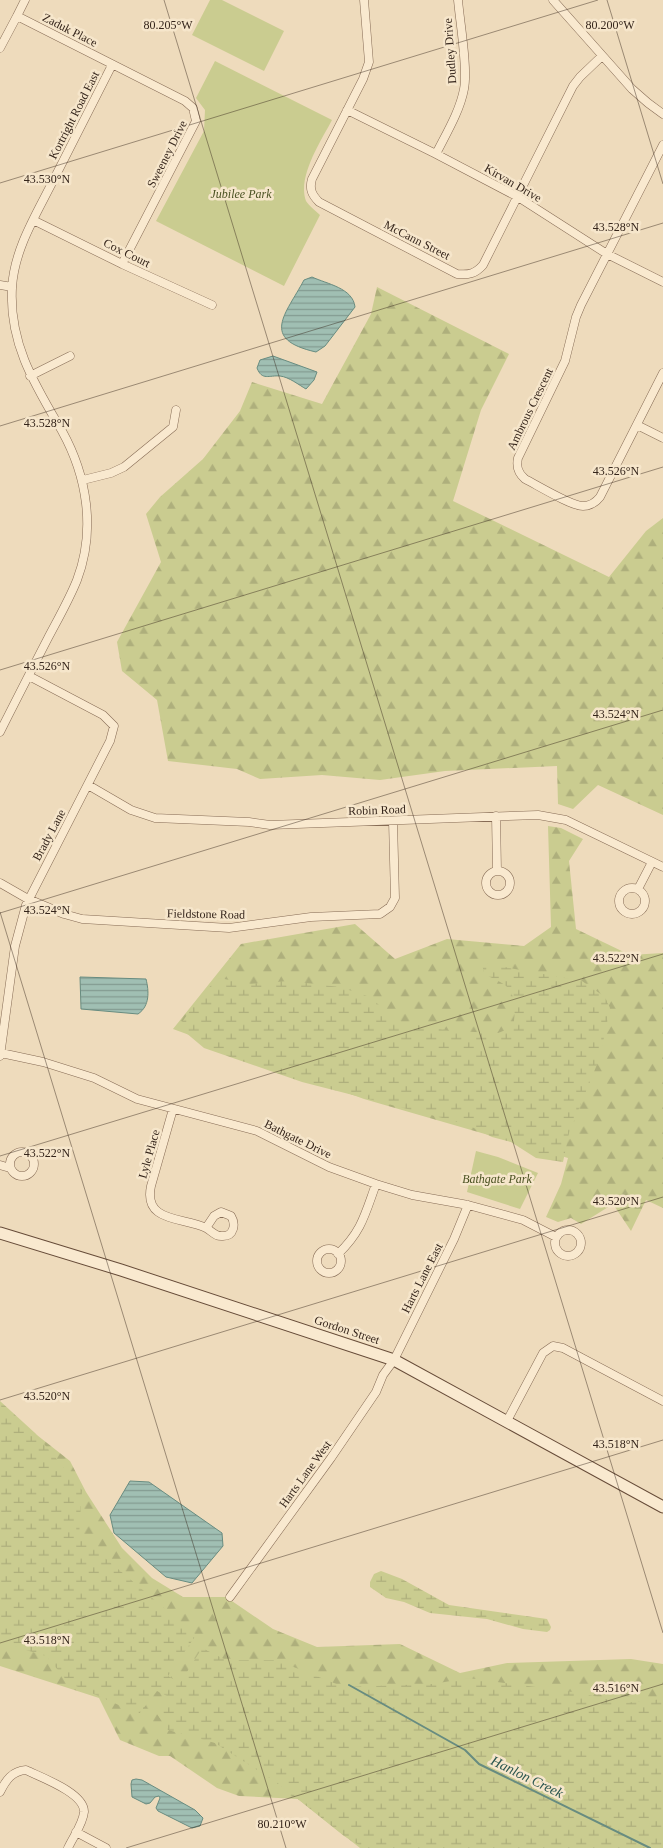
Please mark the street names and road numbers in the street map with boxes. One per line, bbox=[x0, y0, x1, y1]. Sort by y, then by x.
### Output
street label: Zaduk Place bbox=[40, 10, 100, 50]
street label: Dudley Drive bbox=[441, 18, 459, 84]
street label: Kortright Road East bbox=[46, 68, 102, 161]
street label: Sweeney Drive bbox=[144, 118, 190, 190]
street label: Kirvan Drive bbox=[482, 161, 544, 205]
street label: McCann Street bbox=[382, 217, 453, 263]
street label: Cox Court bbox=[101, 236, 153, 271]
street label: Ambrous Crescent bbox=[504, 365, 556, 452]
street label: Robin Road bbox=[348, 802, 406, 818]
street label: Brady Lane bbox=[30, 807, 68, 863]
street label: Fieldstone Road bbox=[167, 906, 245, 922]
street label: Bathgate Drive bbox=[262, 1117, 334, 1161]
street label: Lyle Place bbox=[135, 1128, 163, 1180]
street label: Harts Lane East bbox=[398, 1240, 446, 1315]
street label: Gordon Street bbox=[313, 1313, 382, 1347]
street label: Harts Lane West bbox=[276, 1437, 334, 1510]

